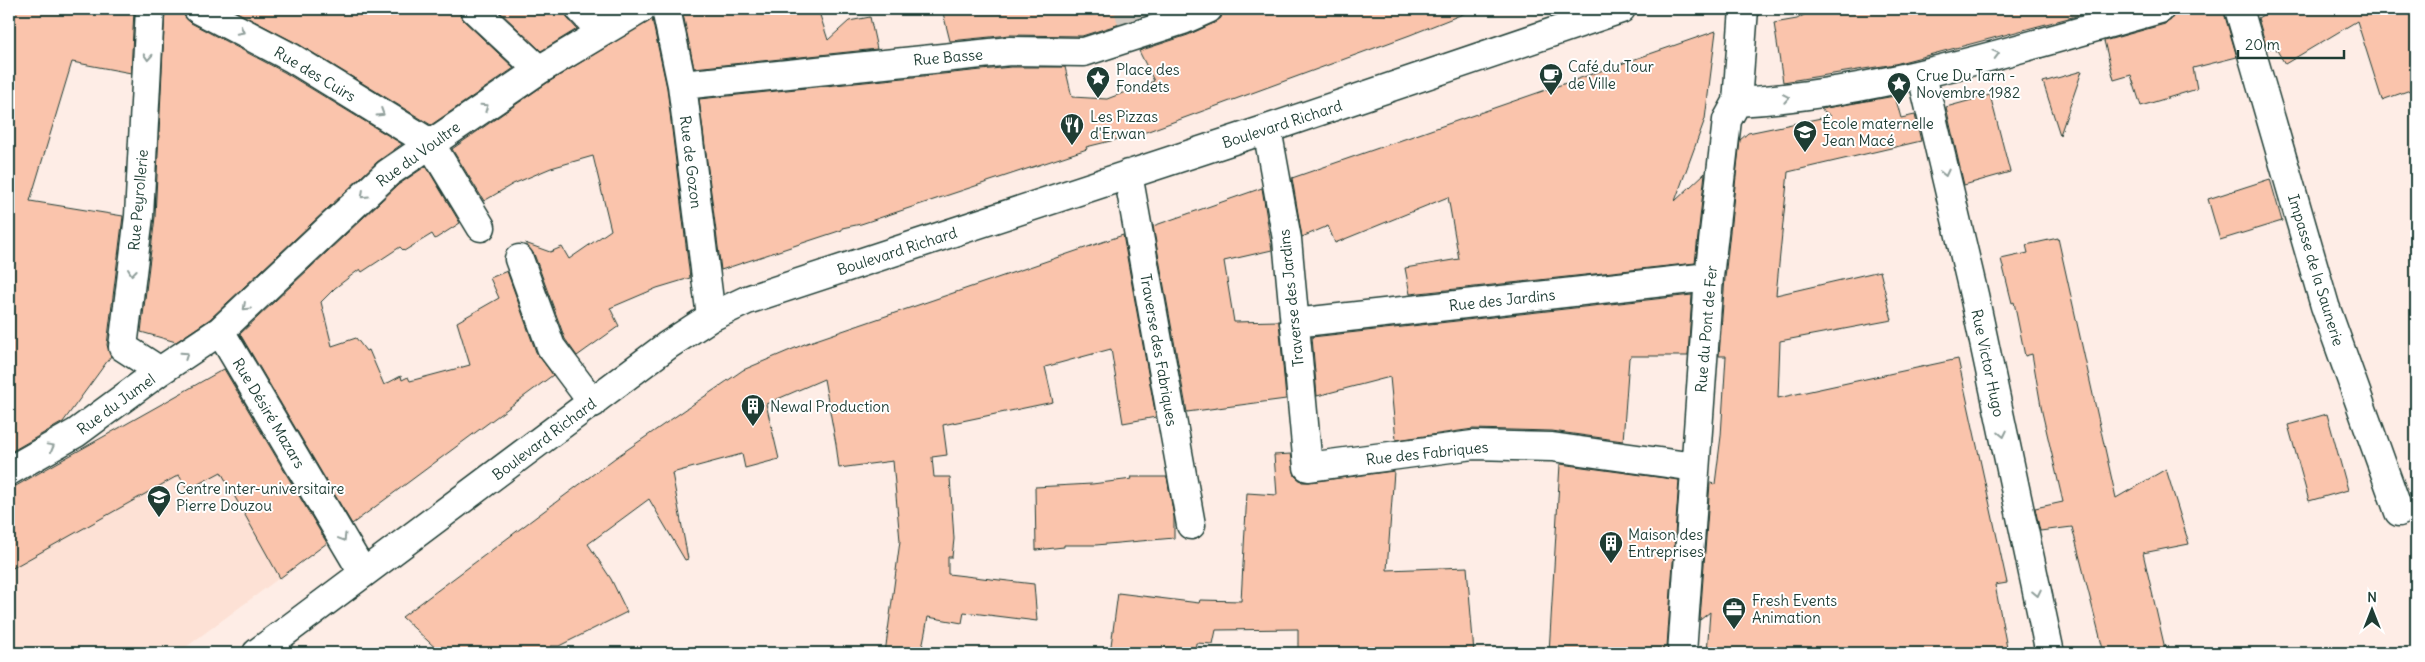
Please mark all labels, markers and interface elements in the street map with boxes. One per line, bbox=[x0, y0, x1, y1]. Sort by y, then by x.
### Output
one-way arrow bbox=[236, 25, 245, 35]
scale bar bbox=[2238, 28, 2344, 60]
text: 20 m bbox=[2245, 35, 2280, 54]
street label: Rue des Cuirs bbox=[271, 42, 359, 106]
street label: Rue Basse bbox=[912, 44, 984, 70]
one-way arrow bbox=[1991, 50, 1999, 60]
one-way arrow bbox=[142, 54, 153, 62]
place label: Café du Tour de Ville bbox=[1568, 57, 1654, 93]
place label: Place des Fondets bbox=[1116, 60, 1180, 96]
cafe icon: Café du Tour de Ville bbox=[1538, 62, 1564, 96]
place icon: Place des Fondets bbox=[1085, 65, 1111, 99]
place label: Crue Du Tarn - Novembre 1982 bbox=[1916, 66, 2020, 102]
place icon: Crue Du Tarn - Novembre 1982 bbox=[1886, 71, 1912, 105]
one-way arrow bbox=[1781, 94, 1790, 104]
street label: Boulevard Richard bbox=[1220, 96, 1345, 152]
one-way arrow bbox=[480, 103, 489, 113]
one-way arrow bbox=[376, 107, 385, 117]
place label: Les Pizzas d'Erwan bbox=[1090, 107, 1158, 143]
restaurant icon: Les Pizzas d'Erwan bbox=[1059, 112, 1085, 146]
street label: Rue de Gozon bbox=[676, 114, 706, 210]
place label: École maternelle Jean Macé bbox=[1822, 114, 1934, 150]
street label: Rue du Voultre bbox=[372, 117, 464, 191]
school or university icon: École maternelle Jean Macé bbox=[1792, 119, 1818, 153]
street label: Rue Peyrollerie bbox=[124, 149, 152, 251]
one-way arrow bbox=[1939, 169, 1950, 178]
one-way arrow bbox=[361, 189, 370, 198]
street label: Impasse de la Saunerie bbox=[2284, 192, 2348, 348]
street label: Boulevard Richard bbox=[835, 223, 960, 279]
street label: Traverse des Jardins bbox=[1274, 228, 1308, 368]
street label: Rue du Pont de Fer bbox=[1691, 265, 1721, 393]
one-way arrow bbox=[127, 268, 138, 276]
street label: Traverse des Fabriques bbox=[1136, 272, 1182, 428]
street label: Rue des Jardins bbox=[1448, 285, 1556, 315]
one-way arrow bbox=[243, 301, 252, 310]
street label: Rue Victor Hugo bbox=[1967, 307, 2009, 419]
one-way arrow bbox=[179, 352, 188, 361]
street label: Rue Désiré Mazars bbox=[229, 354, 309, 472]
street label: Rue du Jumel bbox=[73, 369, 159, 439]
building icon: Newal Production bbox=[740, 393, 766, 427]
street label: Boulevard Richard bbox=[488, 394, 600, 484]
place label: Newal Production bbox=[770, 397, 890, 416]
one-way arrow bbox=[1998, 430, 2008, 439]
street label: Rue des Fabriques bbox=[1365, 437, 1489, 469]
one-way arrow bbox=[46, 443, 55, 453]
place label: Centre inter-universitaire Pierre Douzou bbox=[176, 479, 344, 515]
school or university icon: Centre inter-universitaire Pierre Douzou bbox=[146, 484, 172, 518]
place label: Maison des Entreprises bbox=[1628, 525, 1704, 561]
building icon: Maison des Entreprises bbox=[1598, 530, 1624, 564]
one-way arrow bbox=[336, 533, 346, 542]
north arrow bbox=[2348, 584, 2398, 634]
text: N bbox=[2367, 588, 2377, 606]
one-way arrow bbox=[2032, 589, 2042, 598]
place label: Fresh Events Animation bbox=[1752, 591, 1837, 627]
office icon: Fresh Events Animation bbox=[1721, 596, 1747, 630]

